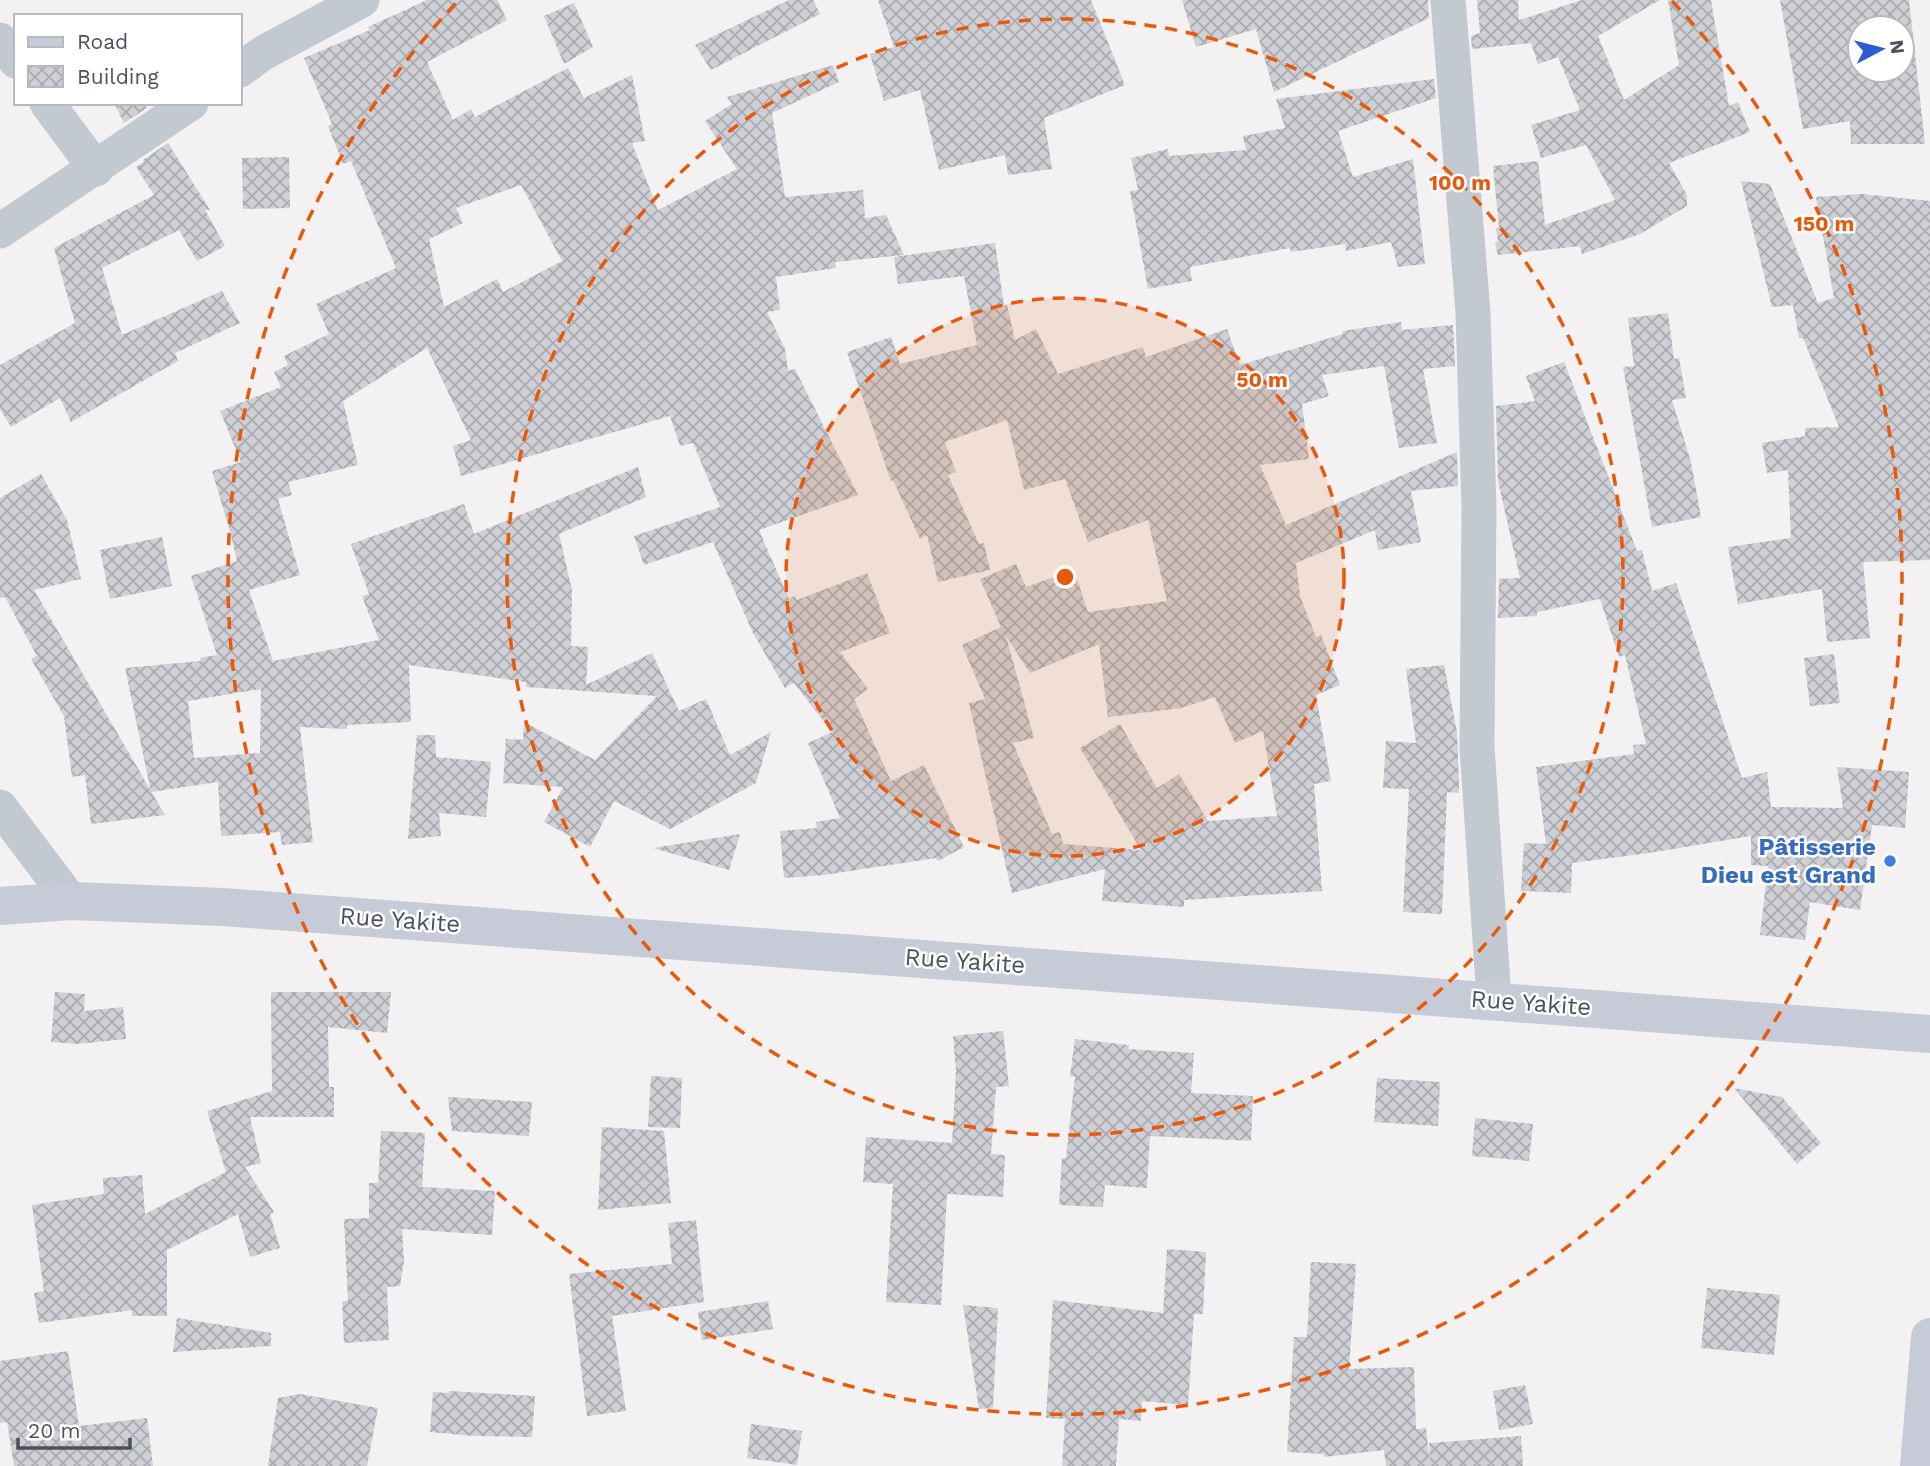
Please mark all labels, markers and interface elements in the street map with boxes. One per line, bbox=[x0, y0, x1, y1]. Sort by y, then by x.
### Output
legend bbox=[14, 14, 242, 105]
north arrow bbox=[1846, 14, 1916, 84]
text: Road bbox=[77, 29, 128, 54]
text: N bbox=[1885, 39, 1910, 55]
text: Building bbox=[77, 64, 159, 89]
text: 100 m bbox=[1429, 170, 1491, 195]
text: 150 m bbox=[1794, 211, 1854, 236]
text: 50 m bbox=[1236, 367, 1288, 392]
centre of rings bbox=[1053, 565, 1077, 589]
place label: Pâtisserie Dieu est Grand bbox=[1701, 833, 1876, 889]
marker: Pâtisserie Dieu est Grand bbox=[1882, 853, 1898, 869]
street label: Rue Yakite bbox=[339, 902, 461, 938]
street label: Rue Yakite bbox=[904, 943, 1026, 979]
street label: Rue Yakite bbox=[1470, 985, 1592, 1021]
scale bar bbox=[18, 1406, 130, 1450]
text: 20 m bbox=[28, 1418, 80, 1443]

